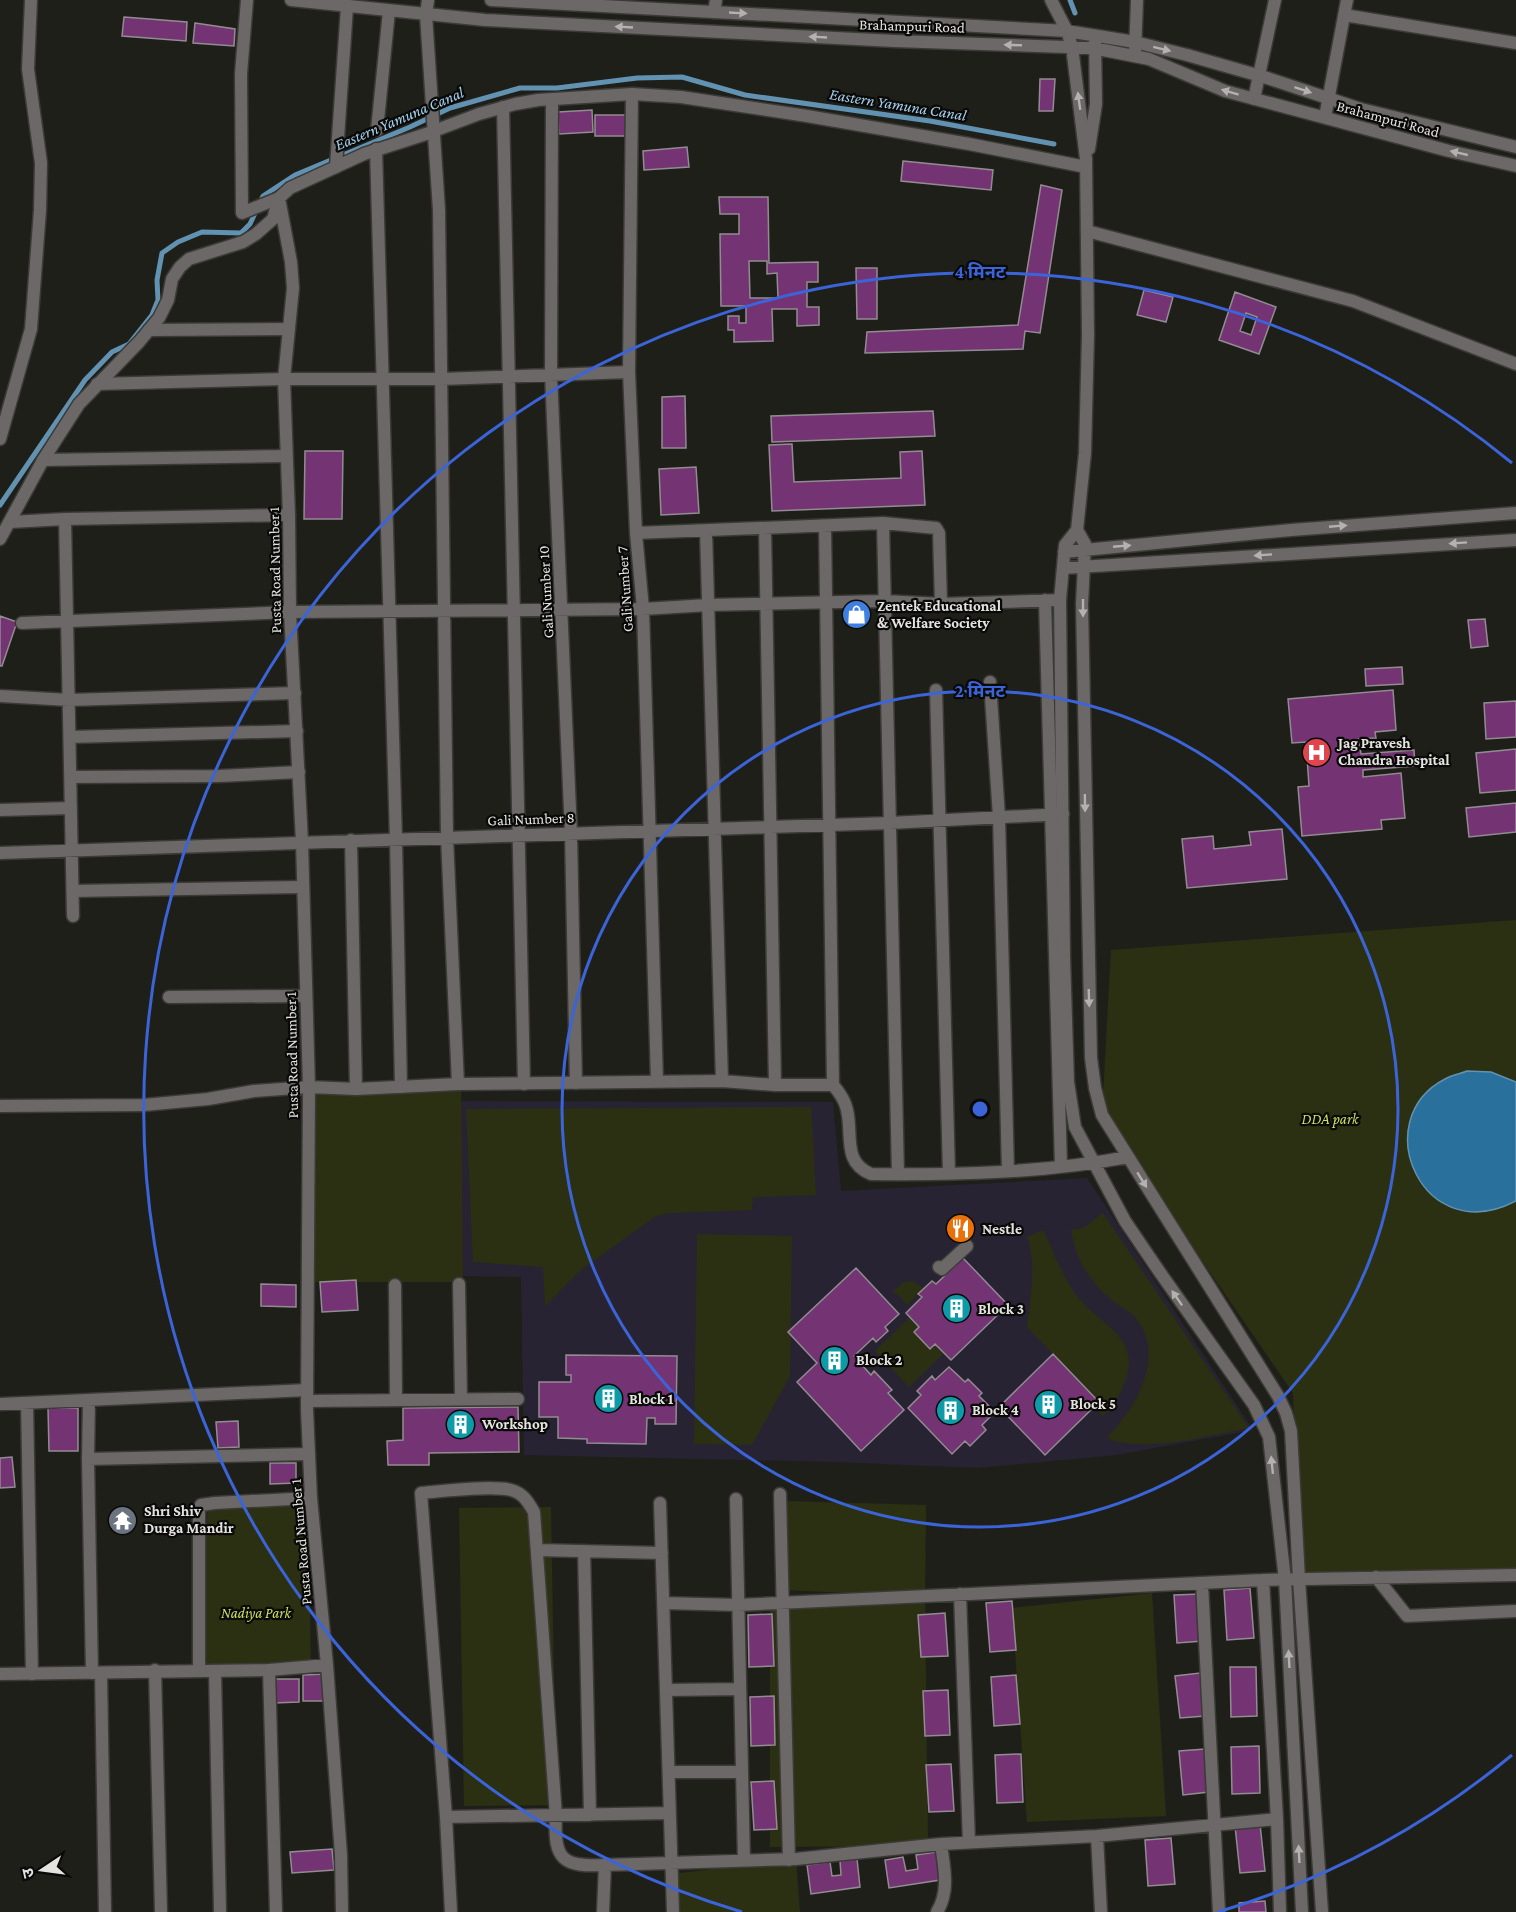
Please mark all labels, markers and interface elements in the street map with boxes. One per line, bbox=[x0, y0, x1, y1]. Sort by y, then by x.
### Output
one-way arrow bbox=[728, 9, 747, 18]
street label: Brahampuri Road bbox=[859, 16, 965, 37]
one-way arrow bbox=[614, 23, 633, 32]
one-way arrow bbox=[809, 32, 828, 42]
one-way arrow bbox=[1004, 41, 1023, 50]
one-way arrow bbox=[1152, 44, 1171, 54]
water label: Eastern Yamuna Canal bbox=[332, 83, 467, 153]
water label: Eastern Yamuna Canal bbox=[828, 85, 969, 124]
one-way arrow bbox=[1294, 85, 1312, 95]
one-way arrow bbox=[1221, 87, 1239, 96]
one-way arrow bbox=[1074, 91, 1083, 110]
street label: Brahampuri Road bbox=[1335, 98, 1441, 141]
one-way arrow bbox=[1449, 148, 1468, 157]
text: 4 मिनट bbox=[955, 262, 1006, 282]
street label: Pusta Road Number 1 bbox=[266, 507, 284, 633]
one-way arrow bbox=[1328, 521, 1347, 531]
one-way arrow bbox=[1448, 538, 1467, 548]
one-way arrow bbox=[1113, 541, 1132, 551]
street label: Gali Number 10 bbox=[536, 545, 556, 639]
street label: Gali Number 7 bbox=[614, 545, 636, 633]
one-way arrow bbox=[1253, 550, 1272, 560]
place label: Zentek Educational & Welfare Society bbox=[877, 598, 1002, 631]
one-way arrow bbox=[1078, 598, 1088, 617]
shop icon: Zentek Educational & Welfare Society bbox=[840, 599, 872, 631]
text: 2 मिनट bbox=[955, 681, 1006, 701]
place label: Jag Pravesh Chandra Hospital bbox=[1336, 735, 1450, 768]
hospital icon: Jag Pravesh Chandra Hospital bbox=[1301, 736, 1333, 768]
one-way arrow bbox=[1081, 793, 1090, 812]
street label: Gali Number 8 bbox=[487, 809, 575, 829]
one-way arrow bbox=[1085, 988, 1094, 1007]
street label: Pusta Road Number 1 bbox=[283, 992, 301, 1118]
centre of rings bbox=[970, 1099, 990, 1119]
park label: DDA park bbox=[1301, 1111, 1360, 1128]
one-way arrow bbox=[1136, 1172, 1147, 1188]
restaurant icon: Nestle bbox=[945, 1213, 977, 1245]
place label: Nestle bbox=[982, 1221, 1022, 1237]
one-way arrow bbox=[1171, 1290, 1183, 1306]
building icon: Block 3 bbox=[941, 1293, 973, 1325]
place label: Block 3 bbox=[978, 1301, 1024, 1317]
building icon: Block 2 bbox=[819, 1344, 851, 1376]
place label: Block 2 bbox=[856, 1352, 903, 1368]
building icon: Block 1 bbox=[592, 1383, 624, 1415]
building icon: Block 5 bbox=[1033, 1388, 1065, 1420]
place label: Block 1 bbox=[629, 1391, 674, 1407]
building icon: Block 4 bbox=[935, 1394, 967, 1426]
place label: Block 5 bbox=[1070, 1396, 1116, 1412]
place label: Block 4 bbox=[972, 1402, 1019, 1418]
building icon: Workshop bbox=[445, 1408, 477, 1440]
place label: Workshop bbox=[481, 1416, 548, 1432]
one-way arrow bbox=[1267, 1455, 1277, 1474]
street label: Pusta Road Number 1 bbox=[288, 1478, 314, 1606]
place label: Shri Shiv Durga Mandir bbox=[144, 1503, 234, 1536]
temple icon: Shri Shiv Durga Mandir bbox=[107, 1504, 139, 1536]
park label: Nadiya Park bbox=[221, 1605, 292, 1622]
one-way arrow bbox=[1284, 1649, 1293, 1668]
north arrow bbox=[12, 1840, 72, 1900]
one-way arrow bbox=[1295, 1844, 1304, 1863]
text: उ bbox=[18, 1866, 37, 1880]

